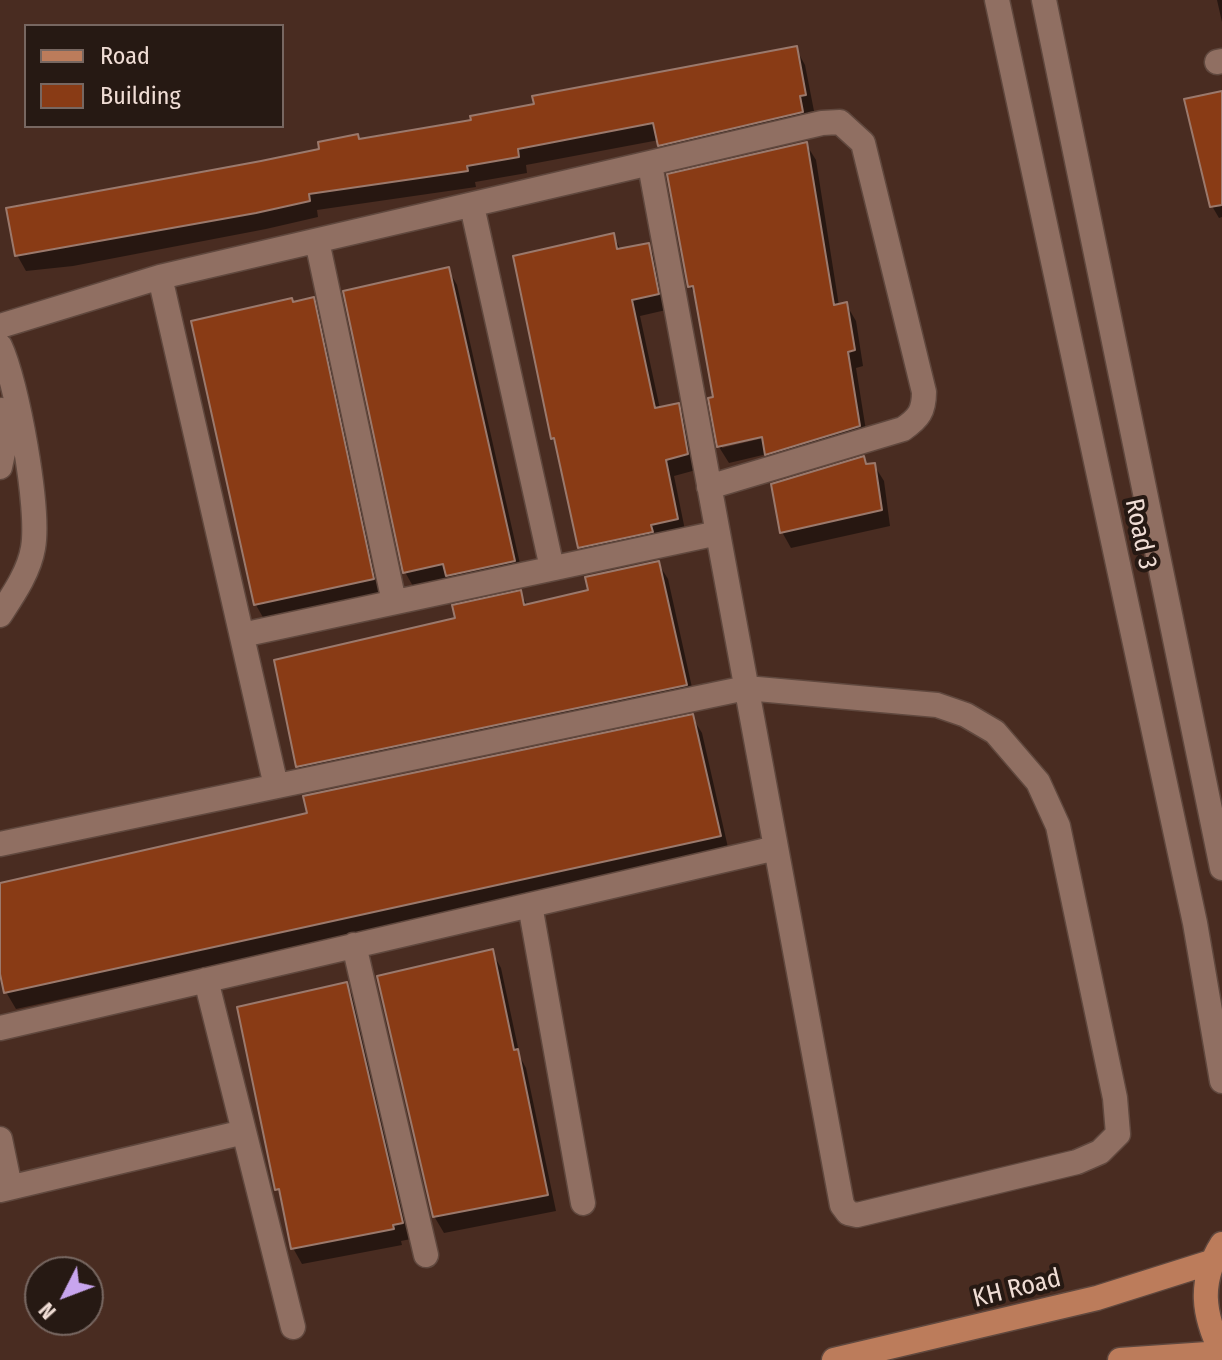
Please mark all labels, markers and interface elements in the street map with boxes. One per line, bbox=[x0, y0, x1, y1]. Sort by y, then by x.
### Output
legend bbox=[24, 24, 284, 128]
text: Road bbox=[100, 42, 150, 70]
text: Building bbox=[100, 82, 181, 110]
street label: Road 3 bbox=[1117, 496, 1163, 572]
north arrow bbox=[24, 1256, 104, 1336]
street label: KH Road bbox=[970, 1263, 1064, 1315]
text: N bbox=[33, 1297, 62, 1325]

